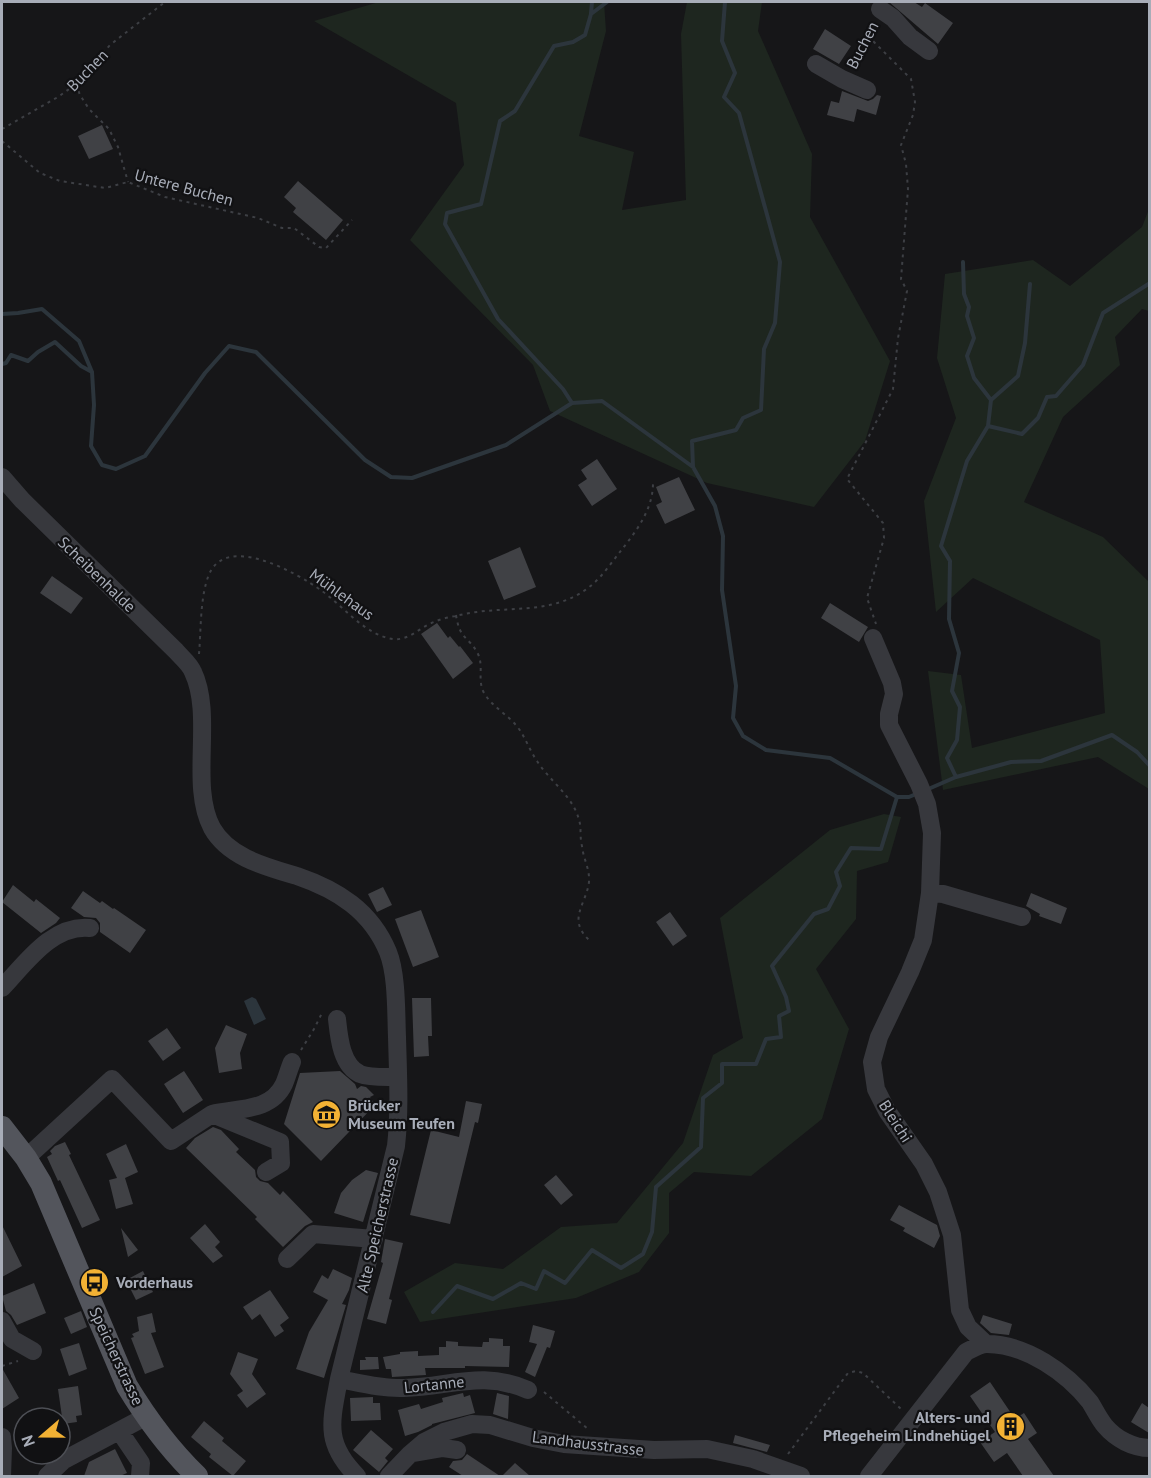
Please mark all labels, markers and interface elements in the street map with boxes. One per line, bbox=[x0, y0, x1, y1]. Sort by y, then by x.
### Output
street label: Buchen bbox=[842, 18, 882, 72]
street label: Buchen bbox=[62, 45, 112, 95]
street label: Untere Buchen bbox=[133, 164, 235, 210]
street label: Scheibenhalde bbox=[54, 532, 140, 616]
street label: Mühlehaus bbox=[306, 564, 378, 624]
place label: Brücker Museum Teufen bbox=[348, 1095, 455, 1133]
street label: Bleichi bbox=[875, 1096, 917, 1146]
museum icon: Brücker Museum Teufen bbox=[311, 1098, 343, 1130]
street label: Alte Speicherstrasse bbox=[352, 1156, 402, 1294]
bus stop icon: Vorderhaus bbox=[79, 1266, 111, 1298]
place label: Vorderhaus bbox=[115, 1272, 193, 1292]
street label: Speicherstrasse bbox=[85, 1304, 149, 1408]
street label: Lortanne bbox=[403, 1371, 465, 1397]
north arrow bbox=[12, 1406, 72, 1466]
place label: Alters- und Pflegeheim Lindnehügel bbox=[823, 1407, 990, 1445]
building icon: Alters- und Pflegeheim Lindnehügel bbox=[995, 1410, 1027, 1442]
street label: Landhausstrasse bbox=[531, 1426, 645, 1460]
text: N bbox=[17, 1433, 39, 1449]

